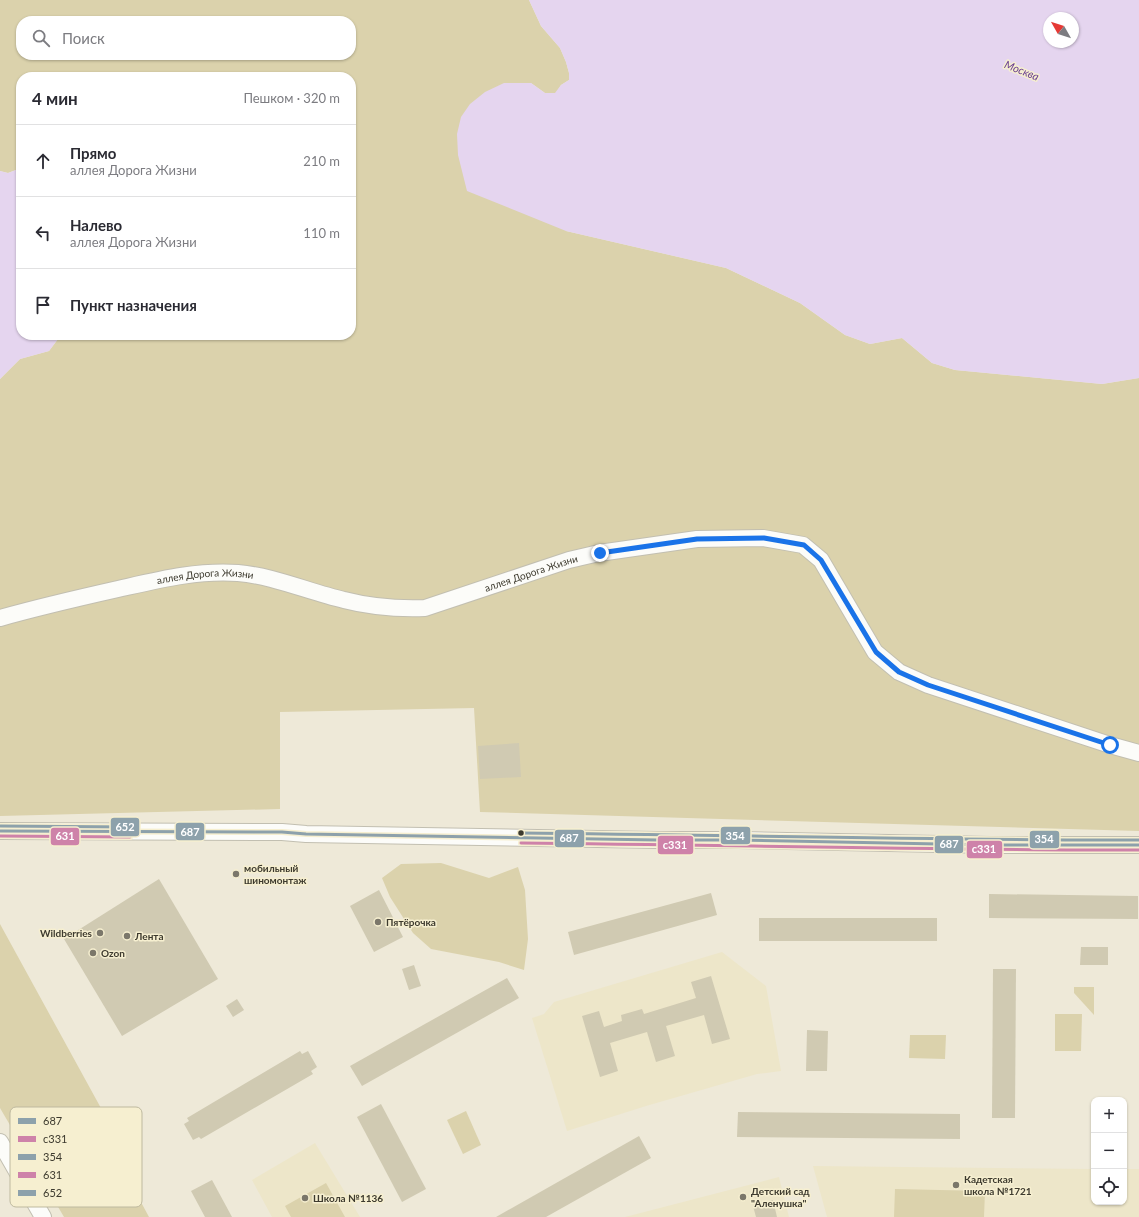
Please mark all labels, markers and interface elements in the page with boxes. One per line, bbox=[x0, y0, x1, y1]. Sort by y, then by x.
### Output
north arrow bbox=[1043, 12, 1079, 48]
search box bbox=[16, 16, 356, 60]
icon: search bbox=[30, 27, 52, 49]
text: Поиск bbox=[62, 29, 105, 47]
water label: Москва bbox=[1003, 57, 1041, 83]
text: 4 мин bbox=[32, 88, 78, 109]
text: Пешком · 320 m bbox=[243, 90, 340, 106]
text: Прямо bbox=[70, 144, 116, 162]
icon: ahead bbox=[32, 150, 54, 172]
text: 210 m bbox=[303, 153, 340, 169]
text: аллея Дорога Жизни bbox=[70, 162, 197, 178]
text: Налево bbox=[70, 216, 122, 234]
icon: left bbox=[32, 222, 54, 244]
text: 110 m bbox=[303, 225, 340, 241]
text: аллея Дорога Жизни bbox=[70, 234, 197, 250]
icon: arrive bbox=[32, 294, 54, 316]
text: Пункт назначения bbox=[70, 296, 197, 314]
route end bbox=[591, 544, 609, 562]
street label: аллея Дорога Жизни bbox=[483, 552, 579, 594]
street label: аллея Дорога Жизни bbox=[156, 566, 255, 586]
route start bbox=[1101, 736, 1119, 754]
line badge: 652 bbox=[110, 817, 140, 837]
text: 652 bbox=[115, 820, 135, 833]
line badge: 687 bbox=[175, 822, 205, 841]
text: 687 bbox=[180, 825, 200, 838]
line badge: 354 bbox=[720, 826, 751, 845]
line badge: 631 bbox=[50, 827, 80, 846]
unlabelled marker bbox=[516, 828, 526, 838]
text: 631 bbox=[55, 829, 75, 842]
line badge: 687 bbox=[554, 829, 585, 848]
text: 354 bbox=[725, 829, 745, 842]
line badge: 354 bbox=[1029, 830, 1060, 849]
text: 687 bbox=[559, 831, 579, 844]
text: 354 bbox=[1034, 832, 1054, 845]
line badge: с331 bbox=[657, 835, 694, 855]
line badge: 687 bbox=[934, 835, 964, 854]
text: 687 bbox=[939, 837, 959, 850]
text: с331 bbox=[663, 838, 687, 851]
line badge: с331 bbox=[966, 840, 1003, 859]
text: с331 bbox=[972, 842, 996, 855]
place label: мобильный шиномонтаж bbox=[244, 862, 307, 886]
marker: мобильный шиномонтаж bbox=[231, 869, 241, 879]
place label: Пятёрочка bbox=[386, 916, 436, 928]
marker: Пятёрочка bbox=[373, 917, 383, 927]
place label: Wildberries bbox=[40, 927, 93, 939]
marker: Wildberries bbox=[95, 928, 105, 938]
place label: Лента bbox=[134, 930, 164, 942]
marker: Лента bbox=[122, 931, 132, 941]
place label: Ozon bbox=[101, 947, 125, 959]
marker: Ozon bbox=[88, 948, 98, 958]
map controls bbox=[1091, 1097, 1127, 1205]
button: + bbox=[1091, 1097, 1127, 1133]
legend bbox=[10, 1107, 142, 1207]
text: 687 bbox=[43, 1114, 62, 1127]
text: с331 bbox=[43, 1132, 67, 1145]
button: − bbox=[1091, 1133, 1127, 1169]
text: 354 bbox=[43, 1150, 63, 1163]
text: 631 bbox=[43, 1168, 62, 1181]
button: locate bbox=[1091, 1169, 1127, 1205]
place label: Кадетская школа №1721 bbox=[964, 1173, 1032, 1197]
marker: Кадетская школа №1721 bbox=[951, 1180, 961, 1190]
place label: Детский сад "Аленушка" bbox=[751, 1185, 810, 1209]
text: 652 bbox=[43, 1186, 62, 1199]
place label: Школа №1136 bbox=[313, 1192, 383, 1204]
marker: Детский сад "Аленушка" bbox=[738, 1192, 748, 1202]
marker: Школа №1136 bbox=[300, 1193, 310, 1203]

